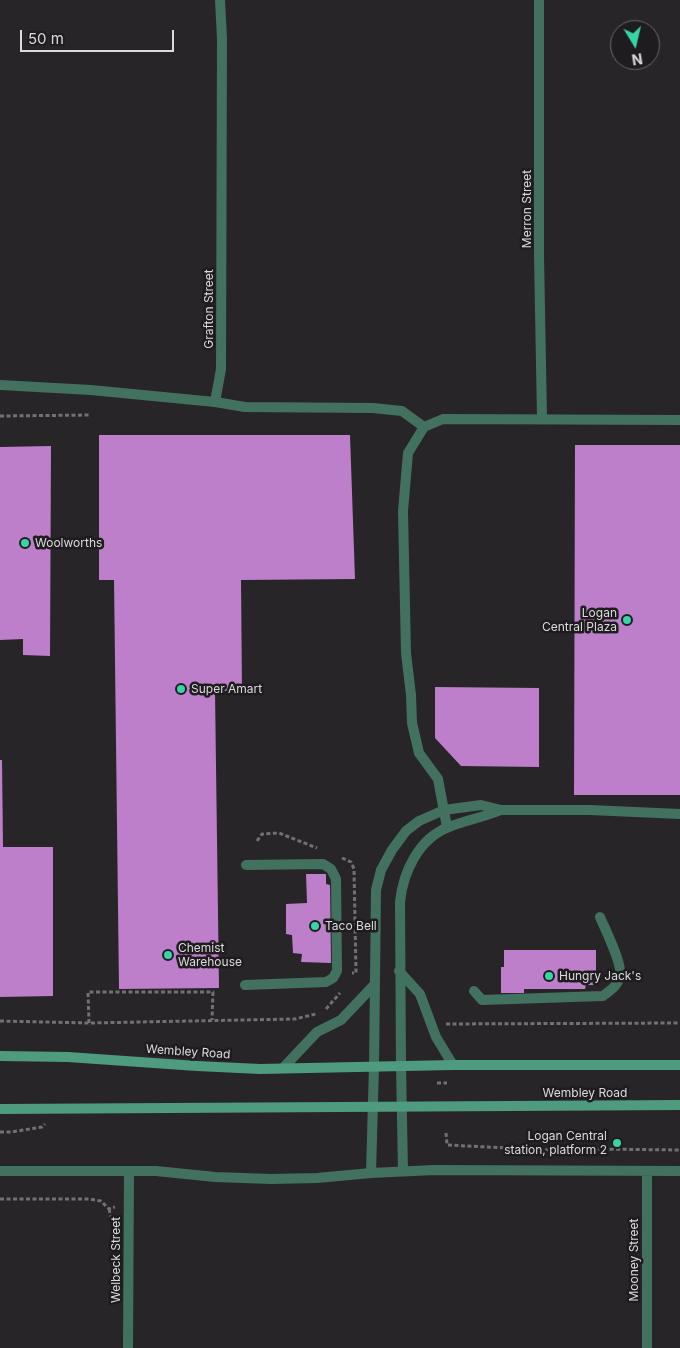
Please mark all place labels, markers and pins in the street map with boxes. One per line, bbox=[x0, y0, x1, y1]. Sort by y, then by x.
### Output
place label: Woolworths bbox=[35, 536, 102, 550]
marker: Woolworths bbox=[19, 537, 31, 549]
place label: Logan Central Plaza bbox=[542, 606, 617, 634]
marker: Logan Central Plaza bbox=[621, 614, 633, 626]
place label: Super Amart bbox=[191, 682, 262, 696]
marker: Super Amart bbox=[175, 683, 187, 695]
place label: Taco Bell bbox=[325, 919, 377, 933]
marker: Taco Bell bbox=[309, 920, 321, 932]
place label: Chemist Warehouse bbox=[178, 941, 242, 969]
marker: Chemist Warehouse bbox=[162, 949, 174, 961]
place label: Hungry Jack's bbox=[559, 969, 641, 983]
marker: Hungry Jack's bbox=[543, 970, 555, 982]
place label: Logan Central station, platform 2 bbox=[504, 1129, 607, 1157]
marker: Logan Central station, platform 2 bbox=[611, 1137, 623, 1149]

